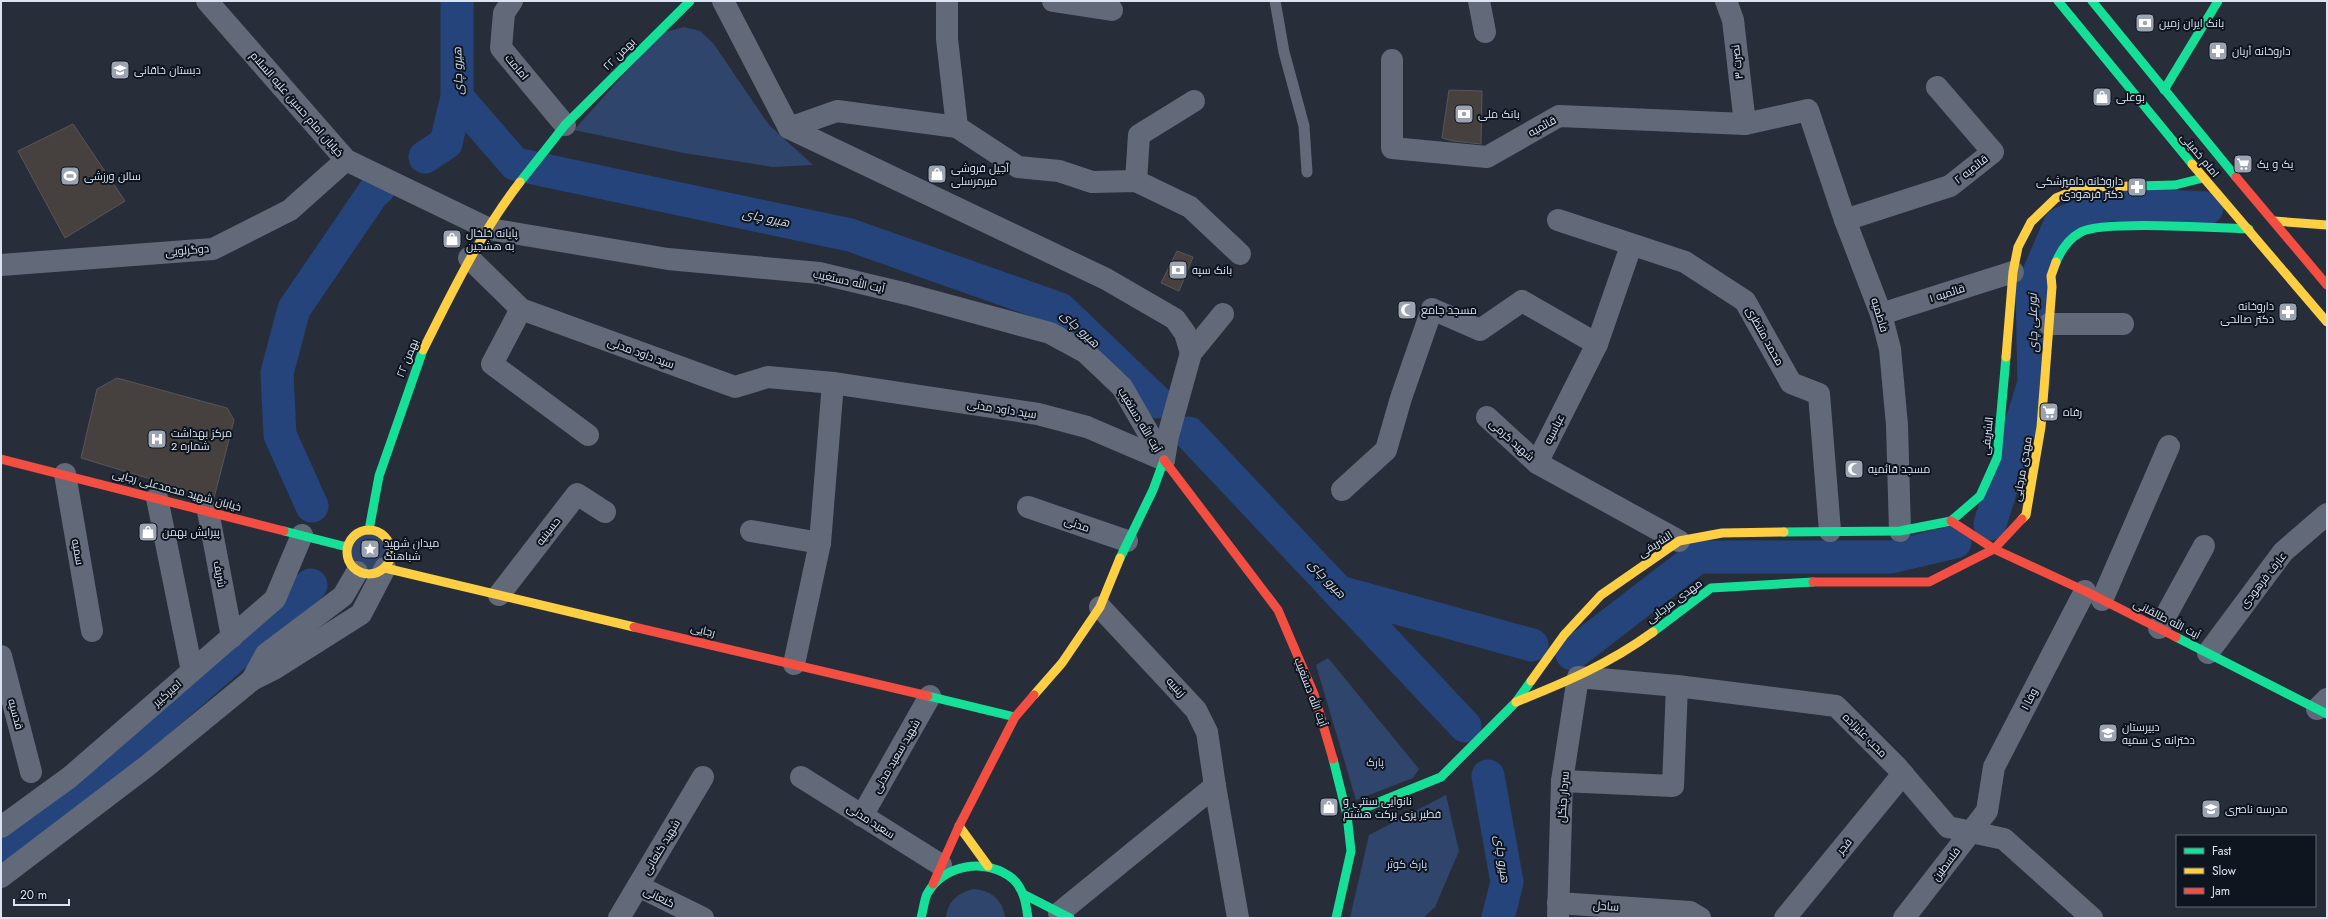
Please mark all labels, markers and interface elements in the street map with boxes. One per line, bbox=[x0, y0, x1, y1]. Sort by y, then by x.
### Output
bank icon: بانک ایران زمین bbox=[2134, 12, 2156, 34]
place label: بانک ایران زمین bbox=[2159, 15, 2224, 31]
street label: ۲۲ بهمن bbox=[599, 34, 639, 74]
pharmacy icon: داروخانه آریان bbox=[2207, 40, 2229, 62]
place label: داروخانه آریان bbox=[2232, 43, 2290, 59]
street label: نصرت ۳ bbox=[1727, 44, 1747, 80]
water label: هیرو چای bbox=[448, 46, 468, 95]
street label: خیابان امام حسین علیه السلام bbox=[247, 48, 347, 160]
street label: امامت bbox=[501, 51, 533, 83]
school or university icon: دبستان خاقانی bbox=[109, 59, 131, 81]
place label: دبستان خاقانی bbox=[134, 62, 201, 78]
shop icon: بوعلی bbox=[2091, 86, 2113, 108]
place label: بوعلی bbox=[2116, 89, 2145, 105]
bank icon: بانک ملی bbox=[1453, 103, 1475, 125]
place label: بانک ملی bbox=[1478, 106, 1520, 122]
street label: قائمیه bbox=[1525, 112, 1559, 140]
street label: امام خمینی bbox=[2177, 129, 2223, 181]
street label: قائمیه ۲ bbox=[1951, 151, 1991, 187]
supermarket icon: یک و یک bbox=[2232, 153, 2254, 175]
place label: یک و یک bbox=[2257, 156, 2294, 172]
place label: آجیل فروشی میرمرسلی bbox=[951, 160, 1009, 189]
shop icon: آجیل فروشی میرمرسلی bbox=[926, 163, 948, 185]
sports icon: سالن ورزشی bbox=[59, 165, 81, 187]
place label: سالن ورزشی bbox=[84, 168, 141, 184]
place label: داروخانه دامپزشکی دکتر فرهودی bbox=[2036, 173, 2123, 202]
pharmacy icon: داروخانه دامپزشکی دکتر فرهودی bbox=[2126, 176, 2148, 198]
water label: هیرو چای bbox=[741, 204, 792, 232]
place label: پایانه خلخال به هشجین bbox=[466, 225, 518, 254]
shop icon: پایانه خلخال به هشجین bbox=[441, 228, 463, 250]
street label: دوگرلویی bbox=[164, 240, 210, 260]
bank icon: بانک سپه bbox=[1167, 259, 1189, 281]
place label: بانک سپه bbox=[1192, 262, 1232, 278]
street label: آیت الله دستغیب bbox=[812, 266, 886, 296]
street label: قائمیه ۱ bbox=[1927, 280, 1967, 306]
water label: نورعلی چای bbox=[2023, 291, 2043, 353]
street label: فاطمیه bbox=[1867, 296, 1893, 334]
place label: داروخانه دکتر صالحی bbox=[2220, 298, 2274, 327]
mosque icon: مسجد جامع bbox=[1396, 299, 1418, 321]
pharmacy icon: داروخانه دکتر صالحی bbox=[2277, 301, 2299, 323]
place label: مسجد جامع bbox=[1421, 302, 1477, 318]
street label: محمد منتظری bbox=[1742, 304, 1788, 368]
water label: هیرو چای bbox=[1056, 306, 1104, 352]
street label: سید داود مدنی bbox=[605, 334, 677, 372]
street label: ۲۲ بهمن bbox=[392, 336, 422, 380]
street label: آیت الله دستغیب bbox=[1114, 385, 1166, 455]
street label: سید داود مدنی bbox=[966, 396, 1038, 422]
supermarket icon: رفاه bbox=[2038, 401, 2060, 423]
place label: رفاه bbox=[2063, 404, 2082, 420]
street label: عباسیه bbox=[1540, 411, 1568, 447]
street label: شهید کرمی bbox=[1486, 415, 1538, 465]
street label: الشریفی bbox=[1977, 416, 1997, 456]
place label: مرکز بهداشت شماره 2 bbox=[171, 425, 232, 454]
hospital icon: مرکز بهداشت شماره 2 bbox=[146, 428, 168, 450]
street label: مهدی مرجایی bbox=[2008, 435, 2036, 503]
mosque icon: مسجد قائمیه bbox=[1843, 458, 1865, 480]
place label: مسجد قائمیه bbox=[1868, 461, 1930, 477]
street label: خیابان شهید محمدعلی رجایی bbox=[111, 465, 243, 515]
street label: مدنی bbox=[1062, 512, 1092, 536]
street label: حسینیه bbox=[532, 514, 564, 548]
shop icon: پیرایش بهمن bbox=[137, 521, 159, 543]
place label: پیرایش بهمن bbox=[162, 524, 220, 540]
street label: الشریفی bbox=[1635, 527, 1675, 561]
place label: میدان شهید شباهنگ bbox=[384, 535, 439, 564]
street label: سمیه bbox=[68, 538, 88, 566]
place icon: میدان شهید شباهنگ bbox=[359, 538, 381, 560]
street label: عارف فرهودی bbox=[2236, 548, 2290, 612]
water label: هیرو چای bbox=[1304, 555, 1350, 603]
street label: شریف bbox=[210, 559, 230, 589]
street label: مهدی مرجایی bbox=[1643, 575, 1705, 627]
street label: آیت الله طالقانی bbox=[2131, 595, 2203, 643]
street label: رجایی bbox=[689, 619, 717, 641]
street label: آیت الله دستغیب bbox=[1290, 655, 1332, 729]
street label: زینبیه bbox=[1163, 674, 1189, 701]
street label: امیرکبیر bbox=[148, 676, 185, 711]
street label: وفا ۱ bbox=[2017, 685, 2041, 713]
street label: قدسیه bbox=[4, 697, 28, 731]
street label: محب علیزاده bbox=[1839, 709, 1891, 761]
street label: شهید سعید مدنی bbox=[868, 716, 924, 796]
place label: دبیرستان دخترانه ی سمیه bbox=[2122, 719, 2195, 748]
school or university icon: دبیرستان دخترانه ی سمیه bbox=[2097, 722, 2119, 744]
park label: پارک bbox=[1366, 754, 1384, 770]
street label: سردار جنگل bbox=[1553, 771, 1573, 823]
place label: نانوایی سنتی و فطیر پزی برکت هشتم bbox=[1343, 793, 1441, 822]
shop icon: نانوایی سنتی و فطیر پزی برکت هشتم bbox=[1318, 796, 1340, 818]
school or university icon: مدرسه ناصری bbox=[2200, 798, 2222, 820]
street label: سعید مدنی bbox=[844, 800, 898, 842]
place label: مدرسه ناصری bbox=[2225, 801, 2288, 817]
street label: شهید کنعانی bbox=[638, 816, 684, 878]
water label: هیرو چای bbox=[1490, 834, 1514, 884]
street label: فجر bbox=[1832, 835, 1855, 858]
legend bbox=[2176, 835, 2316, 907]
text: Fast bbox=[2212, 842, 2231, 860]
street label: فلسطین bbox=[1928, 844, 1964, 884]
park label: پارک کوثر bbox=[1386, 856, 1427, 872]
text: Slow bbox=[2212, 862, 2237, 880]
scale bar bbox=[14, 881, 69, 907]
text: Jam bbox=[2210, 882, 2230, 900]
street label: کنعانی bbox=[641, 883, 677, 911]
text: 20 m bbox=[20, 886, 47, 904]
street label: ساحل bbox=[1592, 897, 1620, 915]

